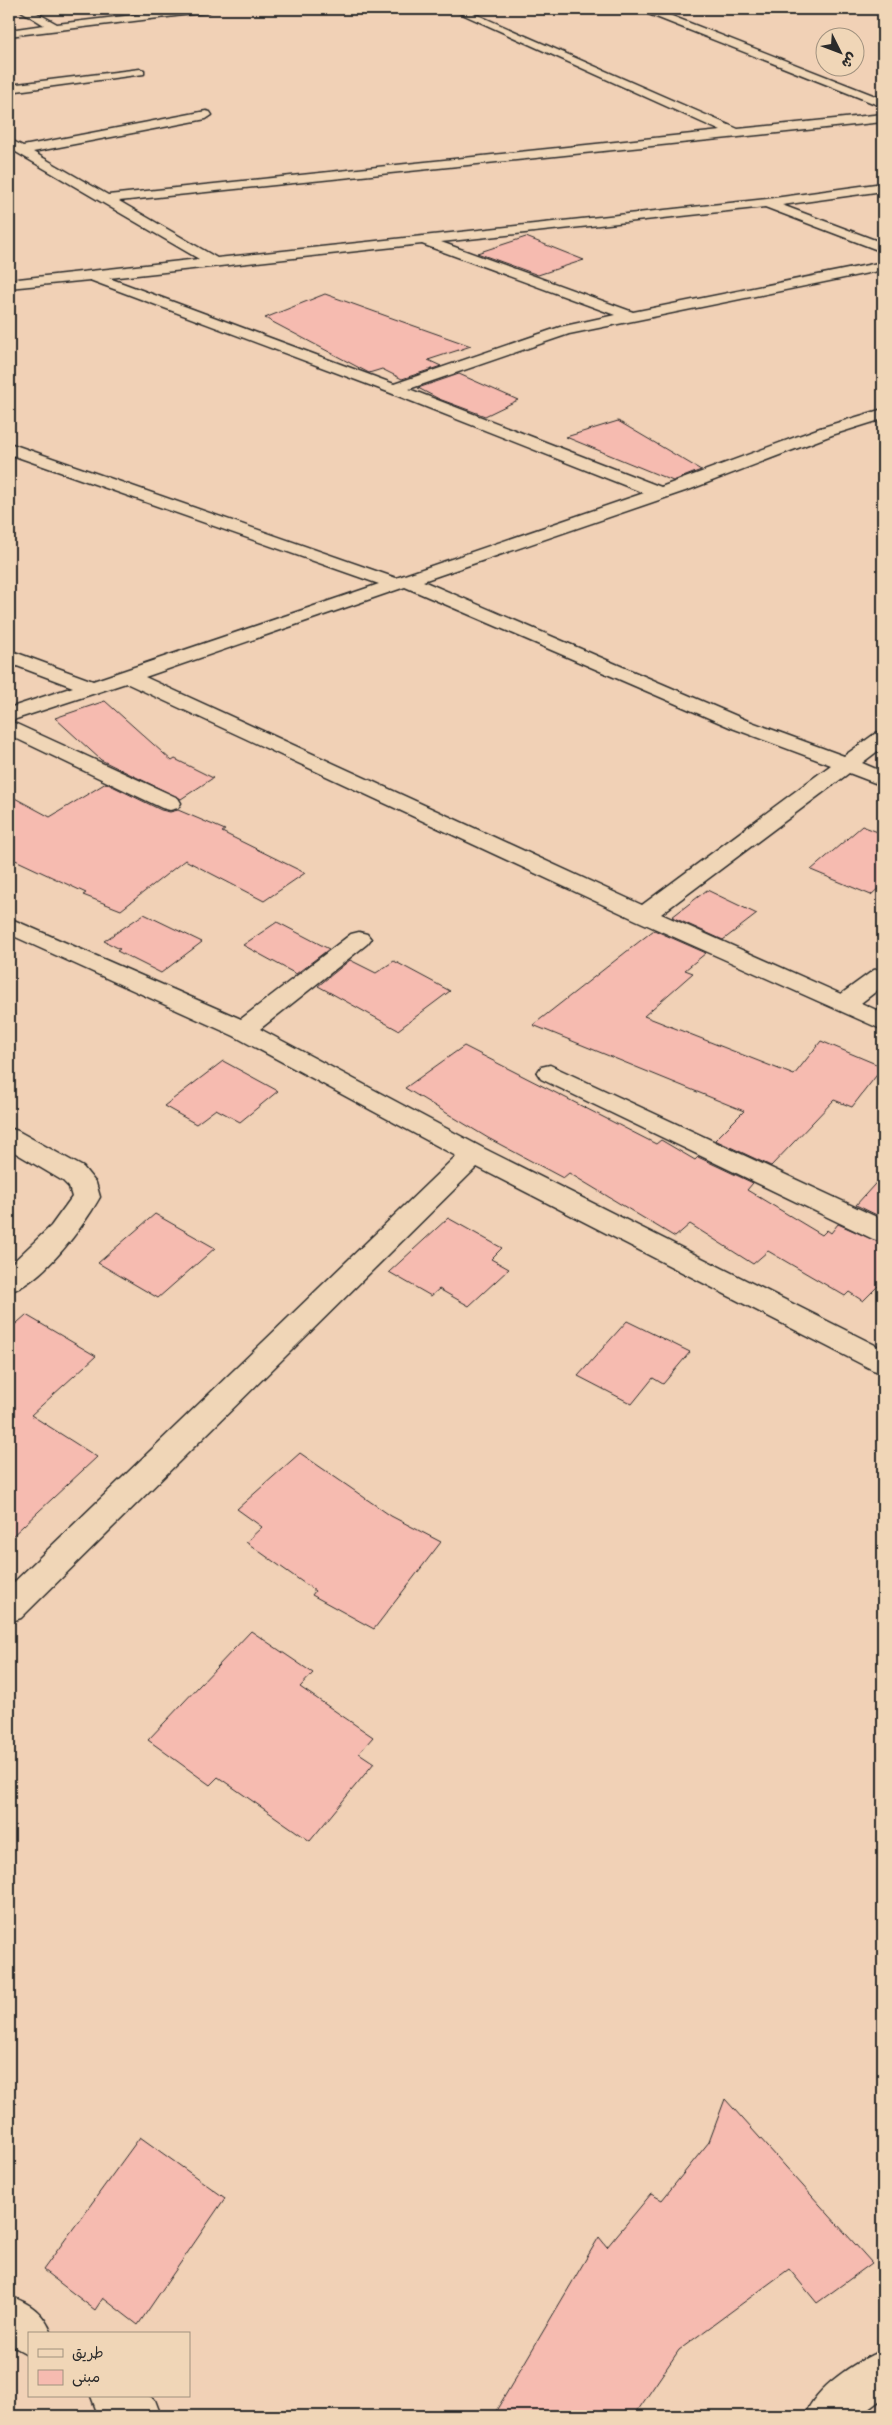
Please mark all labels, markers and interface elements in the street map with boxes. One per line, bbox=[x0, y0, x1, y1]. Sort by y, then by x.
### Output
north arrow bbox=[814, 28, 864, 78]
text: ش bbox=[837, 48, 861, 72]
legend bbox=[28, 2332, 190, 2398]
text: طريق bbox=[72, 2344, 104, 2364]
text: مبنى bbox=[72, 2368, 100, 2388]

